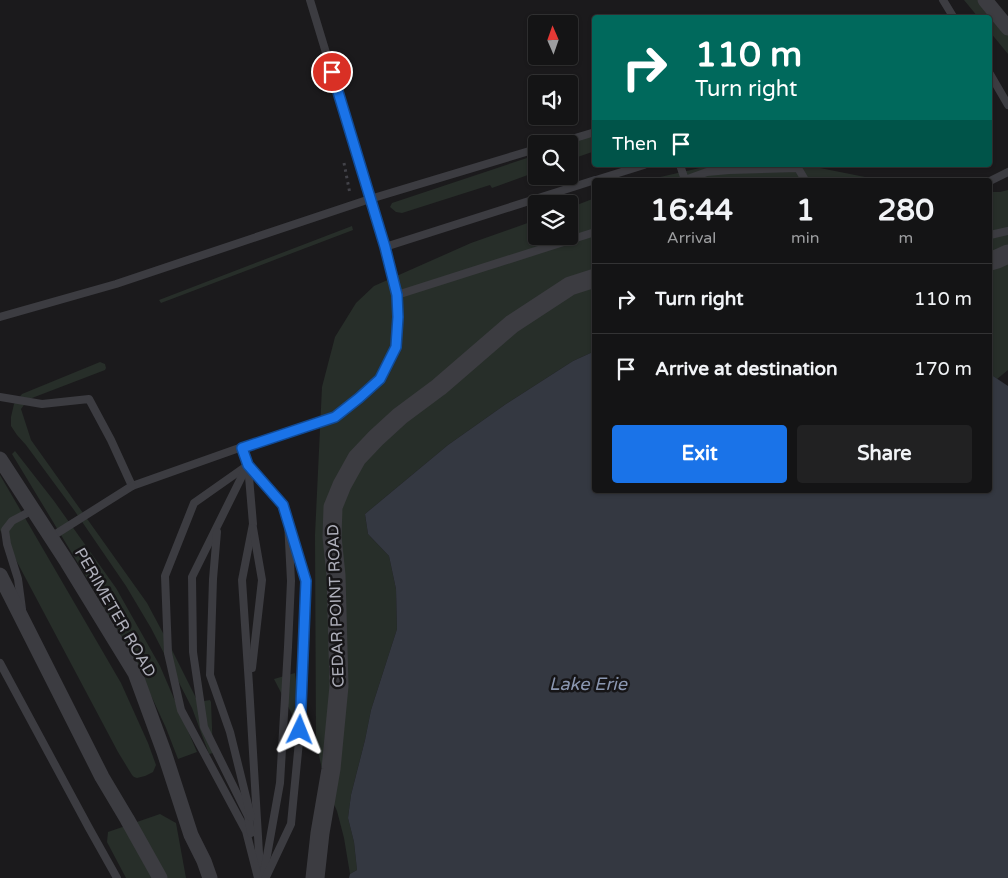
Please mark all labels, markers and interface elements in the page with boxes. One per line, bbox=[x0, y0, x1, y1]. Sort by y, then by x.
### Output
north arrow bbox=[528, 15, 578, 65]
map controls bbox=[528, 15, 578, 245]
text: 110 m bbox=[695, 34, 802, 76]
icon: right bbox=[612, 35, 677, 100]
pin bbox=[311, 51, 353, 93]
icon: arrive bbox=[318, 58, 346, 86]
button: sound bbox=[528, 75, 578, 125]
text: Turn right bbox=[695, 76, 797, 102]
icon: arrive bbox=[667, 130, 695, 158]
text: Then bbox=[612, 133, 657, 155]
button: search bbox=[528, 135, 578, 185]
text: 16:44 bbox=[650, 192, 733, 229]
text: 1 bbox=[796, 192, 815, 229]
text: 280 bbox=[878, 192, 934, 229]
button: layers bbox=[528, 195, 578, 245]
text: Arrival bbox=[667, 228, 716, 248]
text: min bbox=[791, 228, 820, 248]
text: m bbox=[898, 228, 913, 248]
icon: right bbox=[612, 285, 640, 313]
text: Turn right bbox=[655, 288, 743, 310]
text: 110 m bbox=[914, 288, 972, 310]
icon: arrive bbox=[612, 355, 640, 383]
text: Arrive at destination bbox=[655, 358, 838, 380]
text: 170 m bbox=[914, 358, 972, 380]
button: Exit bbox=[612, 425, 787, 483]
button: Share bbox=[797, 425, 972, 483]
street label: CEDAR POINT ROAD bbox=[323, 524, 349, 688]
street label: PERIMETER ROAD bbox=[70, 544, 160, 681]
water label: Lake Erie bbox=[549, 673, 628, 695]
position arrow bbox=[273, 703, 325, 755]

